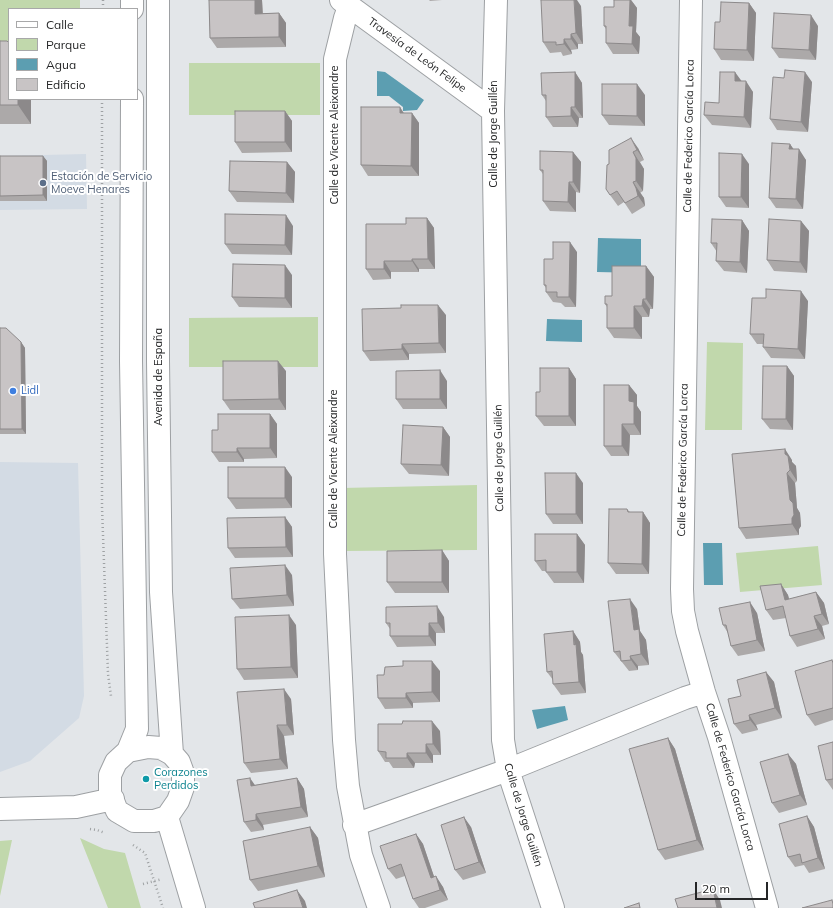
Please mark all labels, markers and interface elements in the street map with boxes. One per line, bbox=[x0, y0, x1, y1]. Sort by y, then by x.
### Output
legend bbox=[8, 8, 138, 100]
street label: Travesía de León Felipe bbox=[365, 15, 469, 95]
text: Calle bbox=[46, 17, 73, 32]
text: Parque bbox=[46, 37, 86, 52]
text: Agua bbox=[46, 57, 76, 72]
street label: Calle de Federico García Lorca bbox=[681, 59, 697, 213]
street label: Calle de Vicente Aleixandre bbox=[328, 66, 342, 204]
text: Edificio bbox=[46, 77, 86, 92]
street label: Calle de Jorge Guillén bbox=[487, 80, 501, 188]
place label: Estación de Servicio Moeve Henares bbox=[51, 170, 152, 196]
marker: Estación de Servicio Moeve Henares bbox=[38, 178, 48, 188]
street label: Avenida de España bbox=[152, 328, 166, 426]
street label: Calle de Federico García Lorca bbox=[675, 383, 691, 537]
place label: Lidl bbox=[21, 384, 39, 398]
marker: Lidl bbox=[8, 386, 18, 396]
street label: Calle de Vicente Aleixandre bbox=[327, 390, 341, 528]
street label: Calle de Jorge Guillén bbox=[491, 404, 507, 512]
street label: Calle de Federico García Lorca bbox=[703, 701, 757, 853]
street label: Calle de Jorge Guillén bbox=[501, 762, 545, 868]
place label: Corazones Perdidos bbox=[154, 766, 208, 792]
marker: Corazones Perdidos bbox=[141, 774, 151, 784]
scale bar bbox=[697, 874, 770, 900]
text: 20 m bbox=[702, 881, 730, 896]

